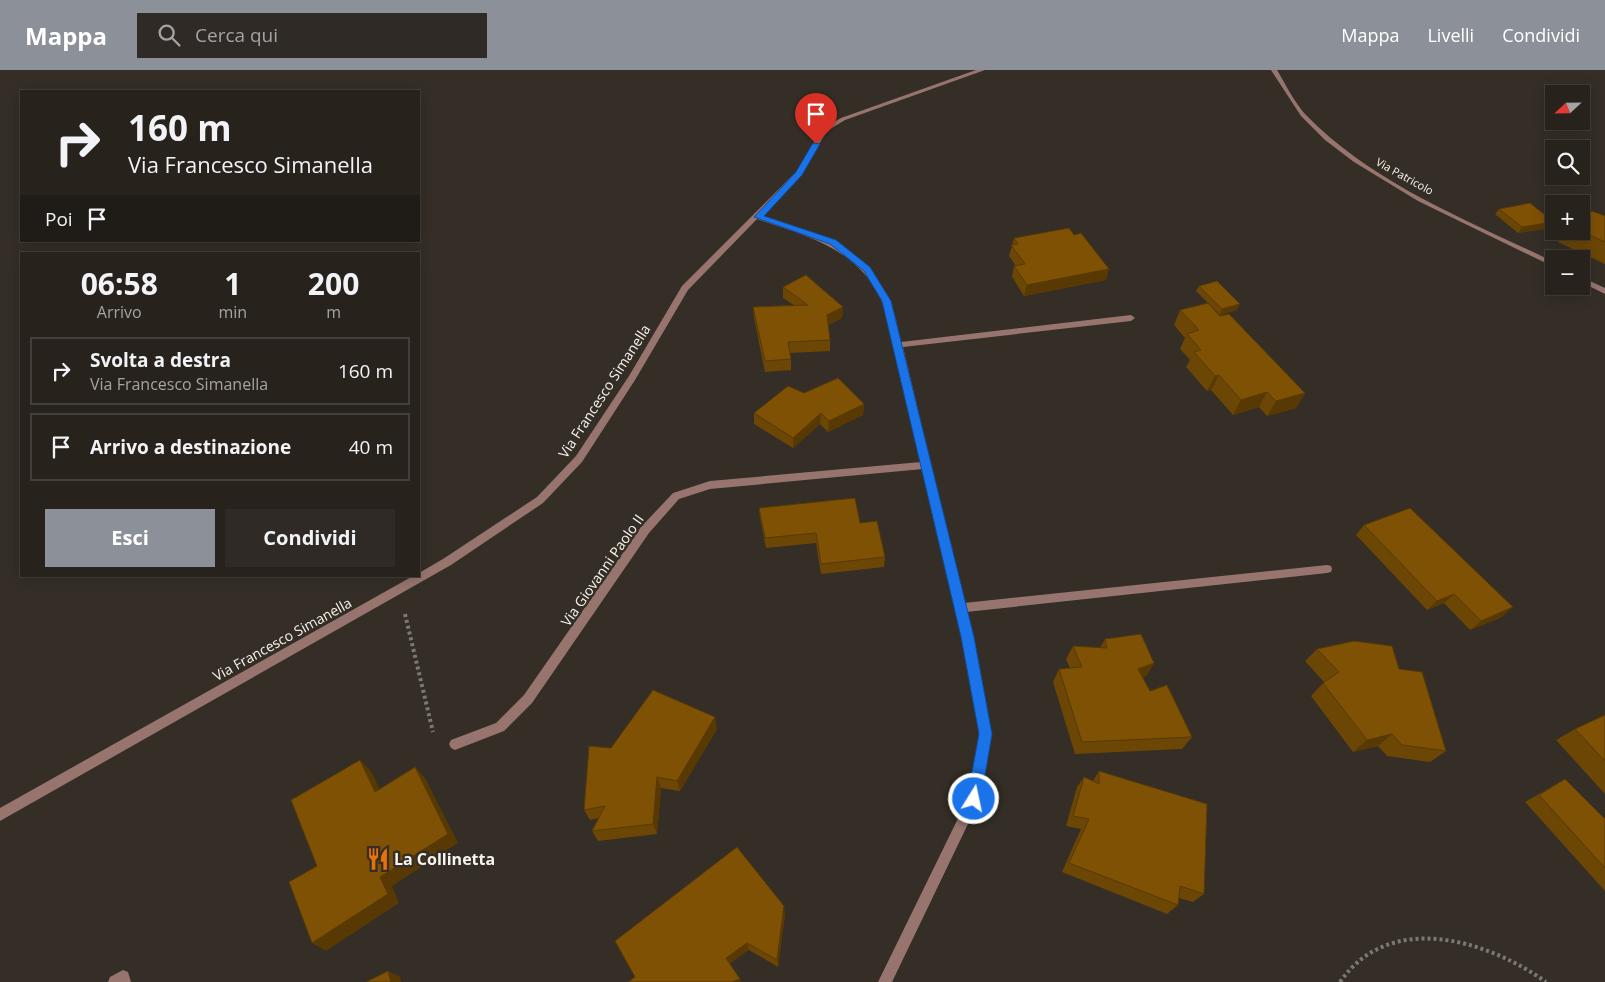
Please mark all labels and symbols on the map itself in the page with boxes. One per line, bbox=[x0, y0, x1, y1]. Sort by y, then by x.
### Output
north arrow bbox=[1545, 85, 1590, 130]
pin bbox=[795, 93, 837, 144]
street label: Via Patricolo bbox=[1374, 154, 1437, 198]
street label: Via Francesco Simanella bbox=[554, 320, 654, 462]
street label: Via Giovanni Paolo II bbox=[556, 510, 648, 630]
street label: Via Francesco Simanella bbox=[209, 593, 355, 685]
position arrow bbox=[947, 772, 999, 824]
restaurant icon: La Collinetta bbox=[365, 846, 391, 872]
place label: La Collinetta bbox=[394, 848, 495, 870]

